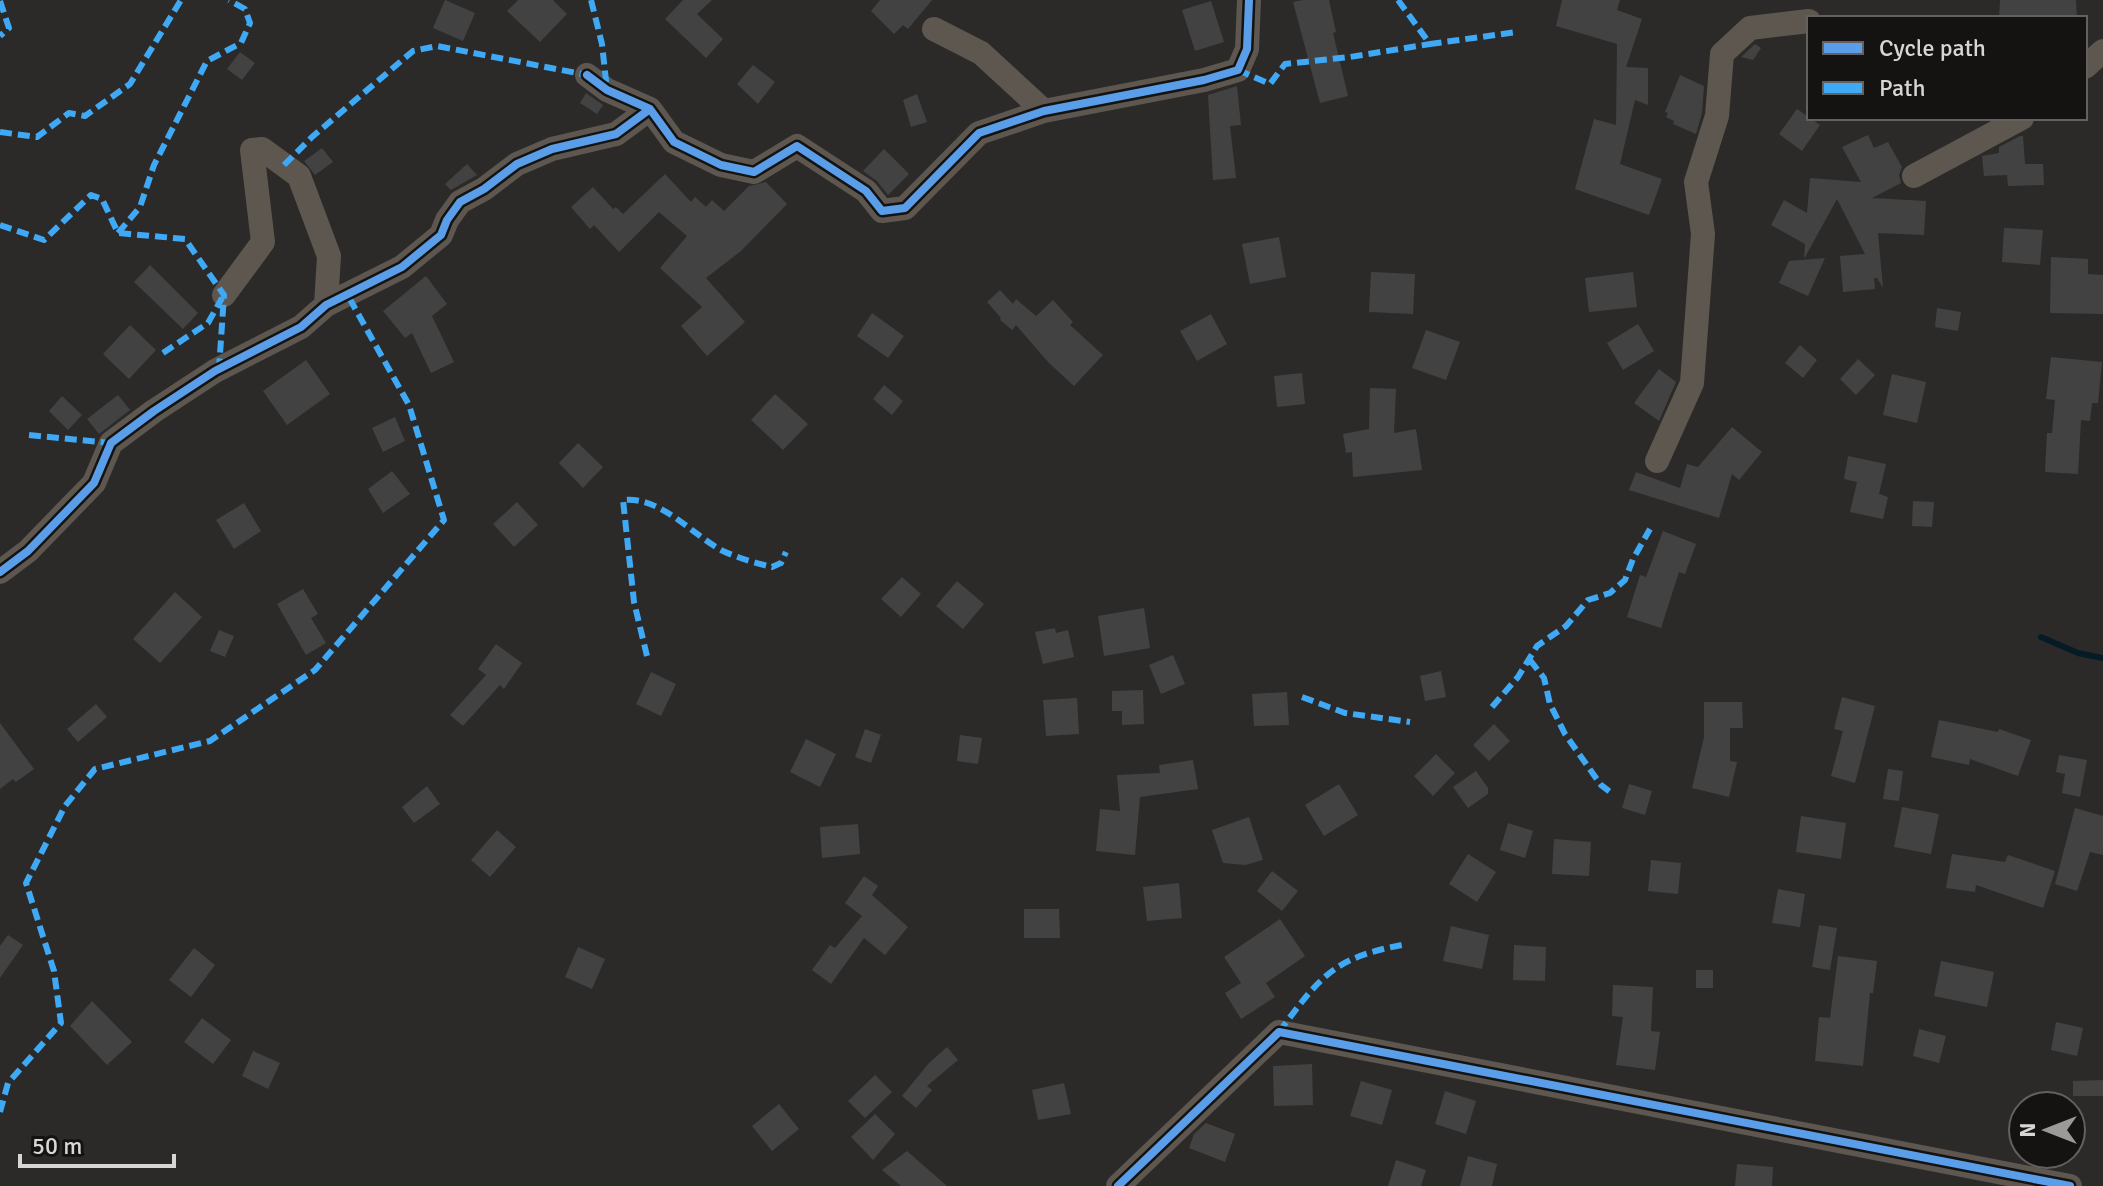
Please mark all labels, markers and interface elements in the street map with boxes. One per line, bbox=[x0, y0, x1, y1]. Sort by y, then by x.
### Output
legend bbox=[1807, 16, 2087, 120]
text: Cycle path bbox=[1879, 33, 1986, 63]
text: Path bbox=[1879, 73, 1925, 103]
north arrow bbox=[2007, 1090, 2087, 1170]
scale bar bbox=[20, 1118, 174, 1168]
text: N bbox=[2014, 1122, 2041, 1138]
text: 50 m bbox=[32, 1131, 82, 1161]

